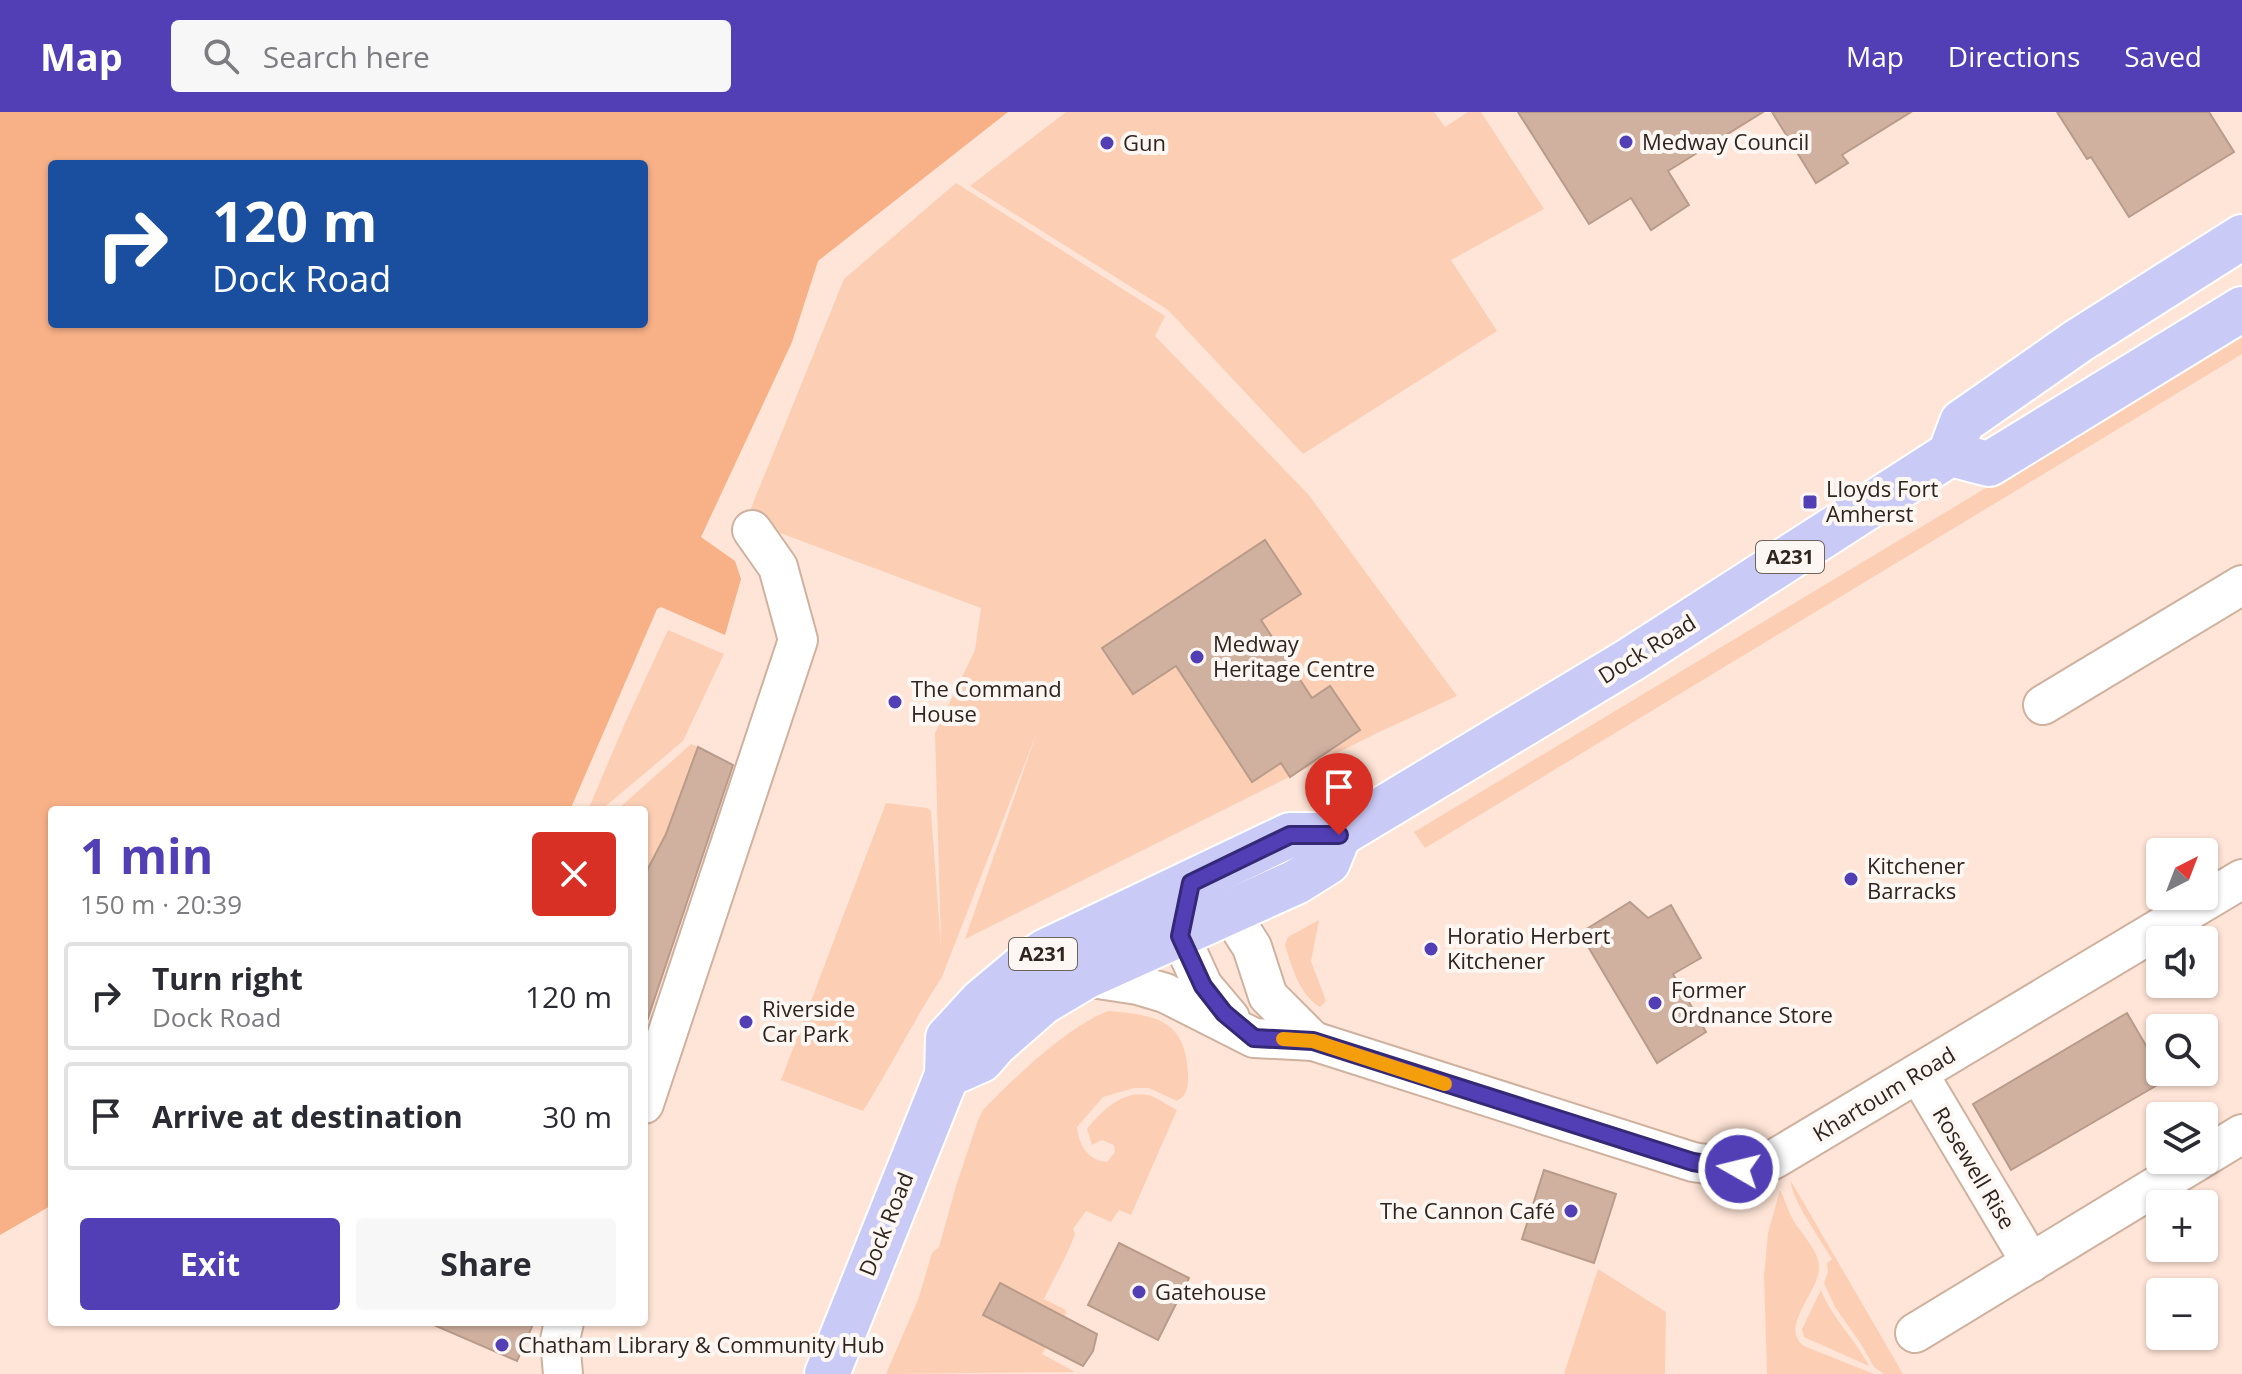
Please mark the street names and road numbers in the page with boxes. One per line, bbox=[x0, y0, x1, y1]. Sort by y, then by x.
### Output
road number: A231 bbox=[1756, 541, 1824, 573]
street label: Dock Road bbox=[1592, 606, 1701, 690]
road number: A231 bbox=[1009, 938, 1077, 970]
street label: Khartoum Road bbox=[1807, 1039, 1960, 1148]
street label: Rosewell Rise bbox=[1927, 1101, 2023, 1234]
street label: Dock Road bbox=[851, 1167, 919, 1280]

